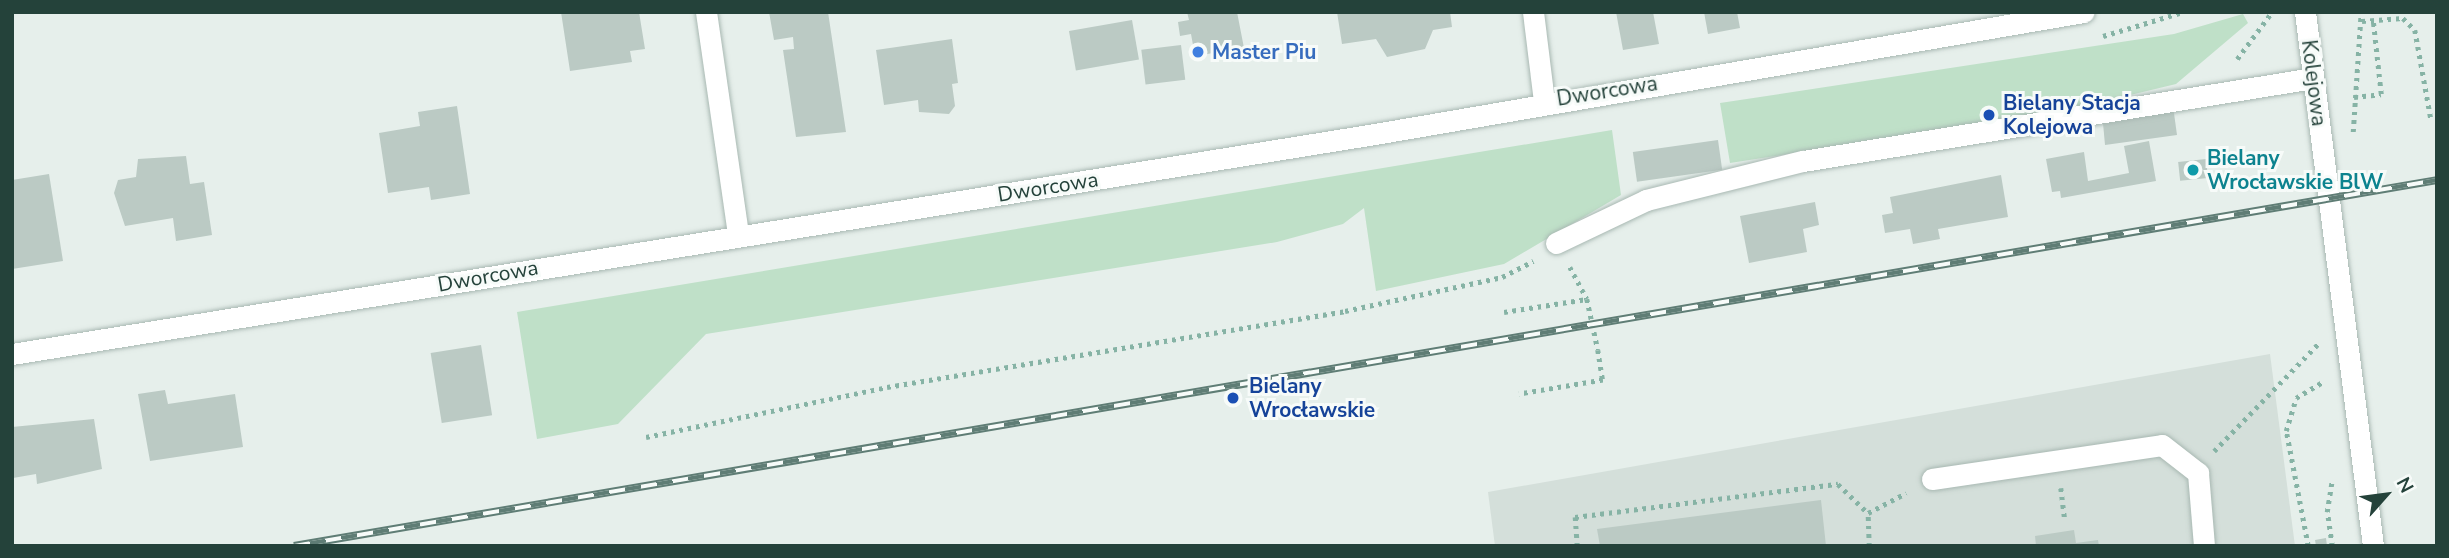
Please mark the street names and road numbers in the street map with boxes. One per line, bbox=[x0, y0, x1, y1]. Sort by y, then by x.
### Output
street label: Kolejowa bbox=[2296, 38, 2332, 128]
street label: Dworcowa bbox=[1555, 71, 1659, 111]
street label: Dworcowa bbox=[996, 167, 1100, 207]
street label: Dworcowa bbox=[436, 255, 540, 297]

